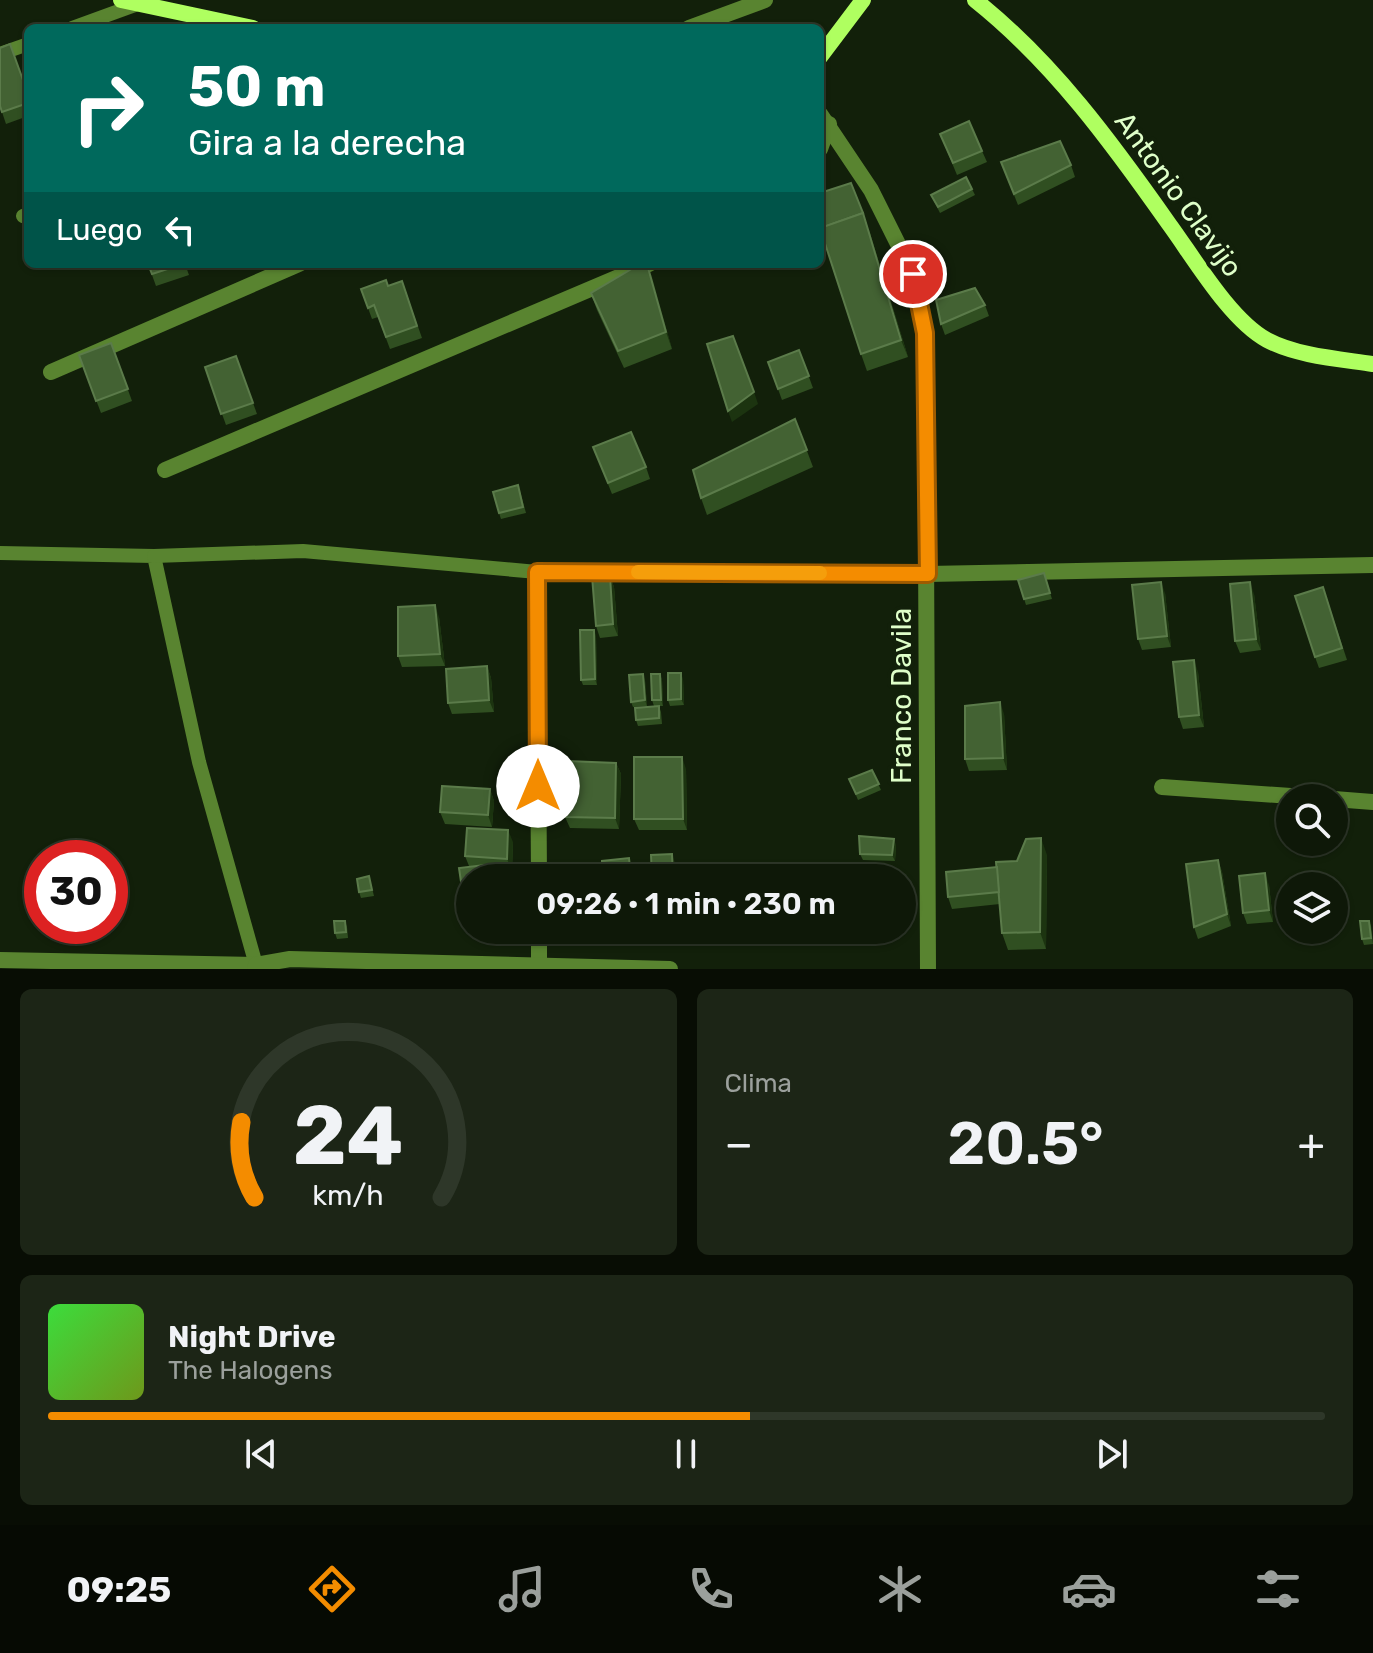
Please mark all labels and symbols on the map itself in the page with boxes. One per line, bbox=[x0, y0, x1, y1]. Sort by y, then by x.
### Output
street label: Antonio Clavijo bbox=[1108, 106, 1249, 283]
pin bbox=[879, 240, 947, 308]
street label: Franco Davila bbox=[885, 608, 918, 784]
position arrow bbox=[496, 744, 580, 828]
speed limit sign: 30 bbox=[24, 840, 128, 944]

